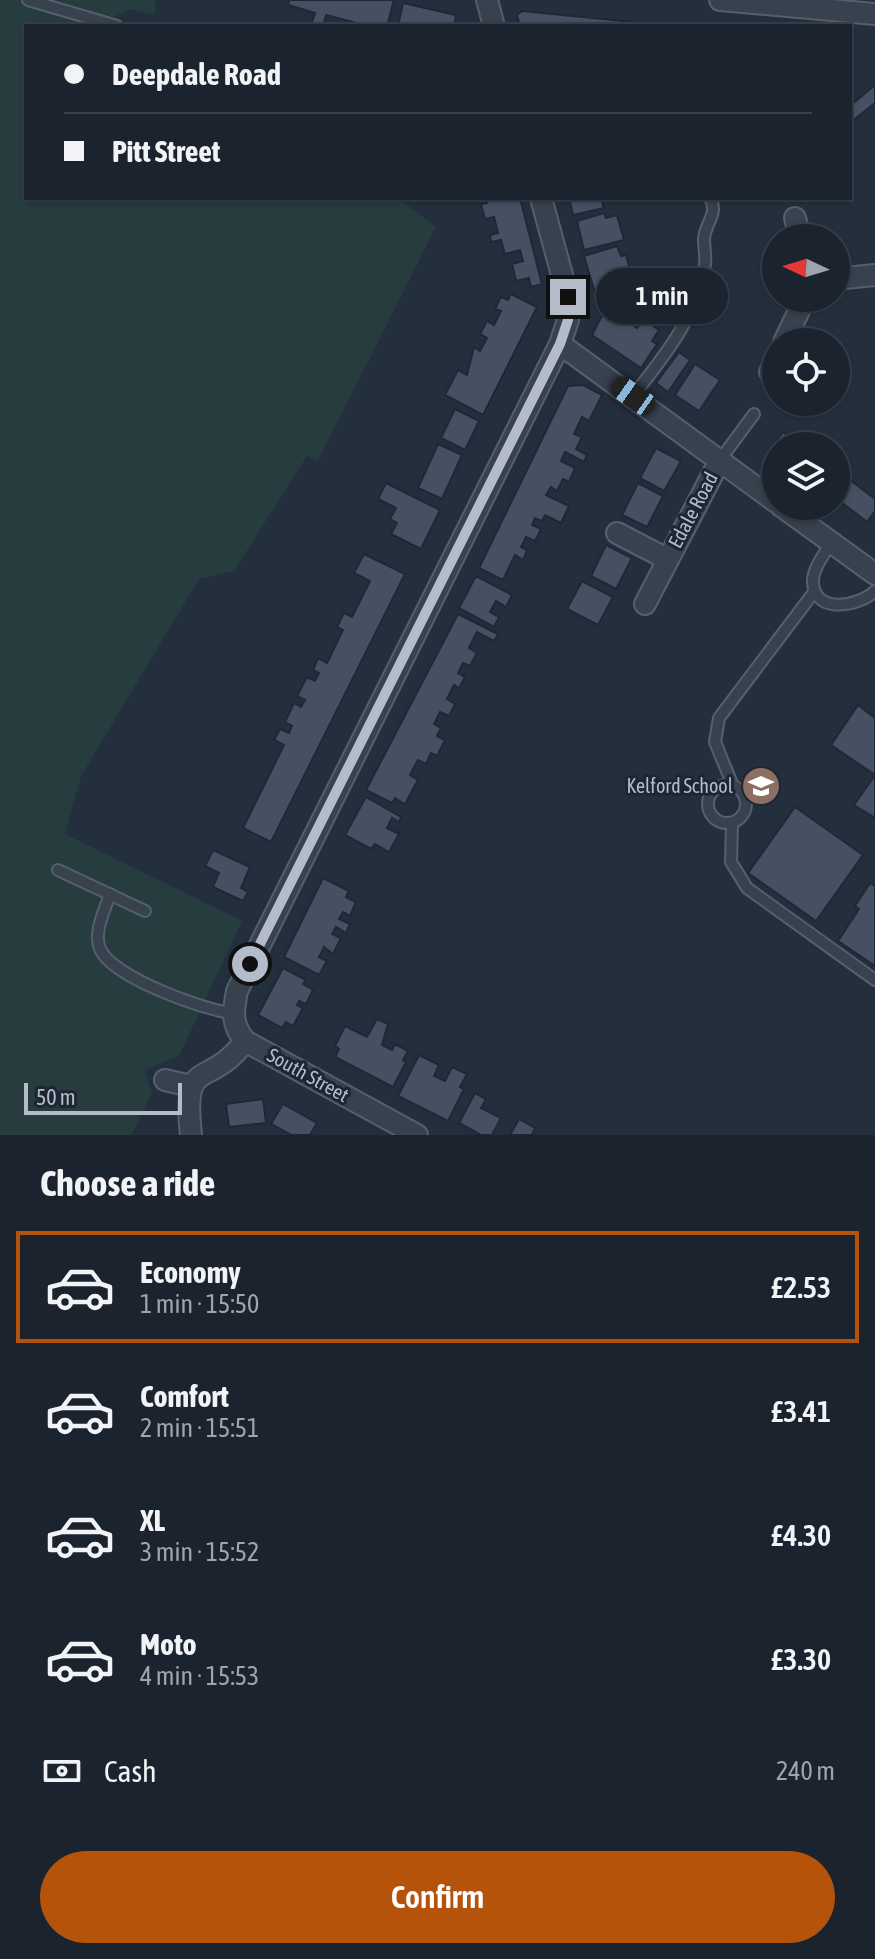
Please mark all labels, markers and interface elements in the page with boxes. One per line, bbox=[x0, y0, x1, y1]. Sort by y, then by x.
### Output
text: Deepdale Road bbox=[112, 57, 281, 91]
text: Pitt Street bbox=[112, 134, 221, 168]
north arrow bbox=[762, 224, 850, 312]
map controls bbox=[762, 224, 850, 520]
callout: 1 min bbox=[596, 269, 728, 325]
route end bbox=[550, 279, 586, 315]
text: 1 min bbox=[635, 281, 689, 311]
button: locate bbox=[762, 328, 850, 416]
car bbox=[606, 372, 660, 420]
button: layers bbox=[762, 432, 850, 520]
street label: Edale Road bbox=[663, 468, 722, 552]
school or university icon: Kelford School bbox=[740, 765, 782, 807]
place label: Kelford School bbox=[627, 774, 734, 797]
route start bbox=[232, 946, 268, 982]
street label: South Street bbox=[264, 1043, 353, 1106]
scale bar bbox=[24, 1079, 182, 1115]
text: 50 m bbox=[36, 1084, 76, 1110]
text: Choose a ride bbox=[40, 1162, 215, 1204]
icon: car bbox=[44, 1251, 116, 1323]
text: Economy bbox=[140, 1255, 241, 1289]
text: £2.53 bbox=[771, 1270, 831, 1304]
text: 1 min · 15:50 bbox=[140, 1289, 259, 1319]
icon: car bbox=[44, 1375, 116, 1447]
text: Comfort bbox=[140, 1379, 229, 1413]
text: £3.41 bbox=[771, 1394, 831, 1428]
text: 2 min · 15:51 bbox=[140, 1413, 259, 1443]
icon: car bbox=[44, 1499, 116, 1571]
text: XL bbox=[140, 1503, 165, 1537]
text: £4.30 bbox=[771, 1518, 831, 1552]
text: 3 min · 15:52 bbox=[140, 1537, 259, 1567]
icon: car bbox=[44, 1623, 116, 1695]
text: Moto bbox=[140, 1627, 197, 1661]
text: £3.30 bbox=[771, 1642, 831, 1676]
text: 4 min · 15:53 bbox=[140, 1661, 259, 1691]
icon: cash bbox=[40, 1749, 84, 1793]
text: Cash bbox=[104, 1754, 157, 1788]
text: 240 m bbox=[776, 1756, 835, 1786]
button: Confirm bbox=[40, 1851, 835, 1943]

